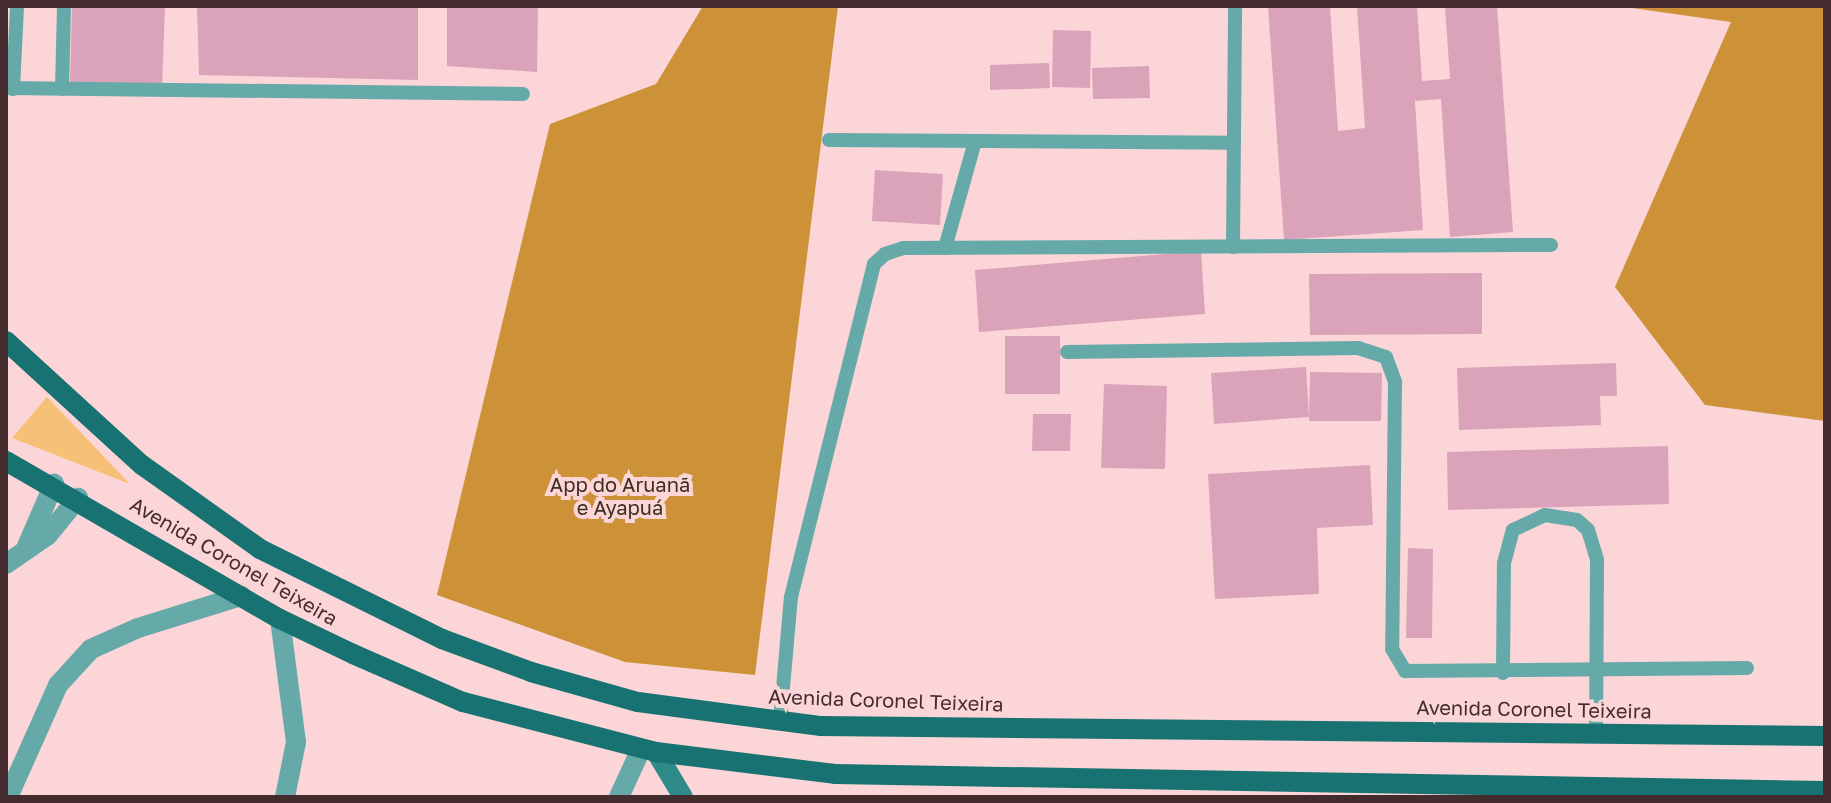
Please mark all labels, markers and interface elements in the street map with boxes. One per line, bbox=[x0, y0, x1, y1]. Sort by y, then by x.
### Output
park label: App do Aruanã e Ayapuá bbox=[550, 472, 690, 519]
street label: Avenida Coronel Teixeira bbox=[126, 492, 342, 630]
street label: Avenida Coronel Teixeira bbox=[768, 684, 1004, 716]
street label: Avenida Coronel Teixeira bbox=[1416, 695, 1652, 723]

